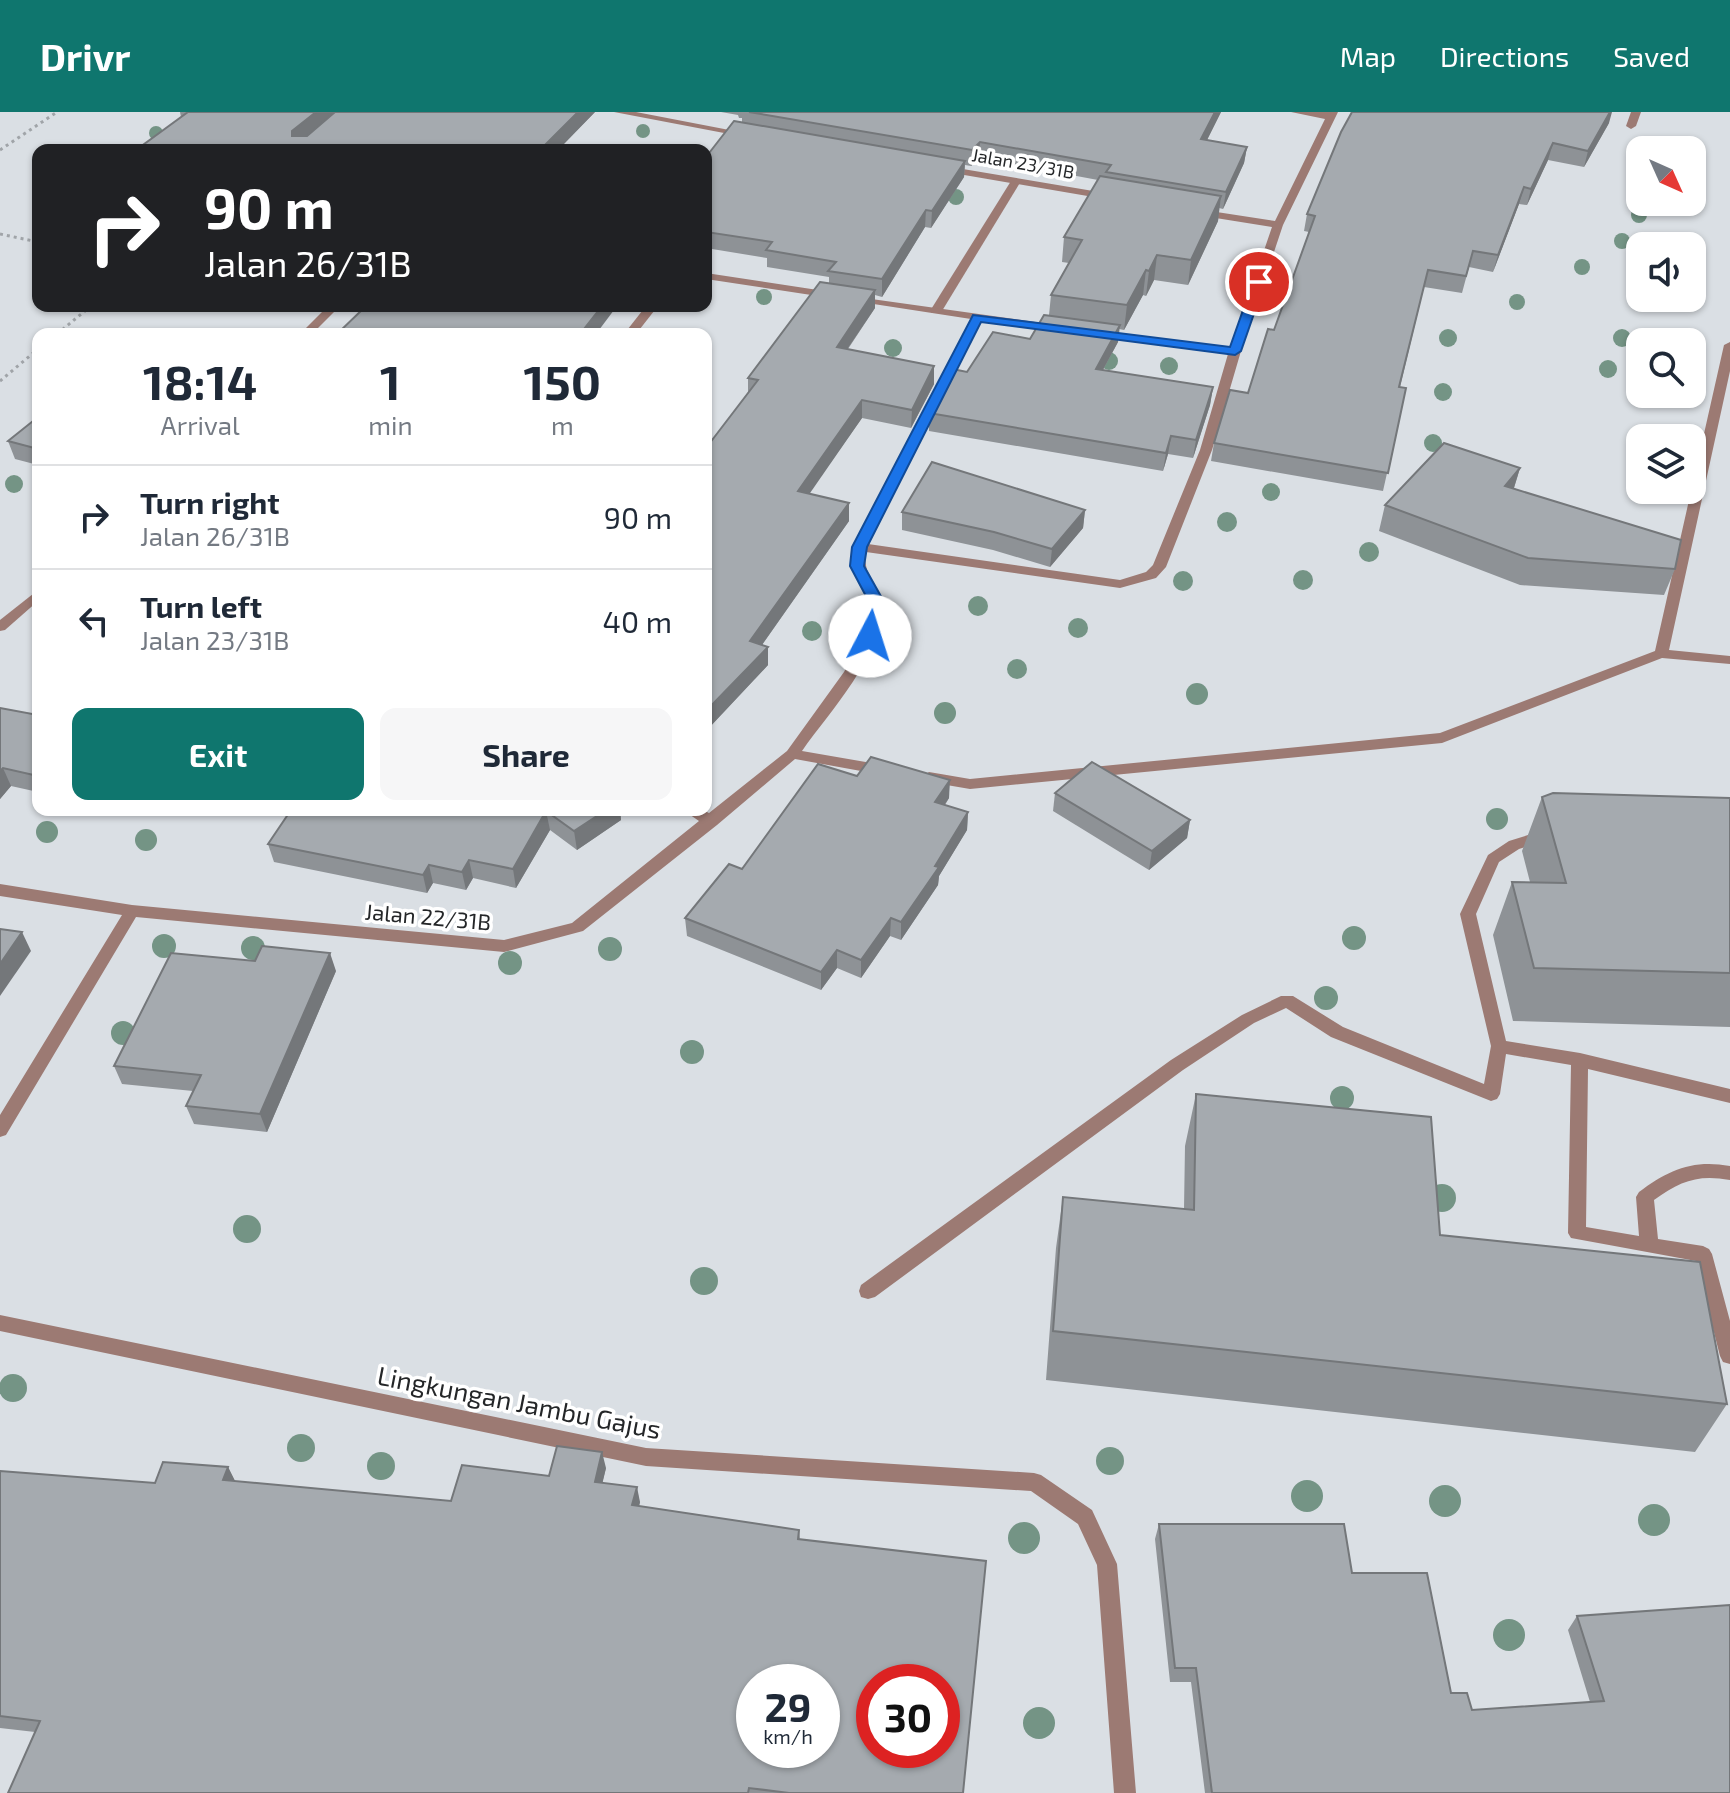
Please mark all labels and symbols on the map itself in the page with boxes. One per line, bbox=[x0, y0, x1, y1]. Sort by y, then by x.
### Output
north arrow bbox=[1626, 136, 1706, 216]
street label: Jalan 23/31B bbox=[970, 143, 1076, 183]
pin bbox=[1225, 248, 1293, 316]
position arrow bbox=[828, 594, 912, 678]
street label: Jalan 22/31B bbox=[364, 898, 492, 934]
street label: Lingkungan Jambu Gajus bbox=[375, 1359, 664, 1444]
speed limit sign: 30 bbox=[856, 1664, 960, 1768]

